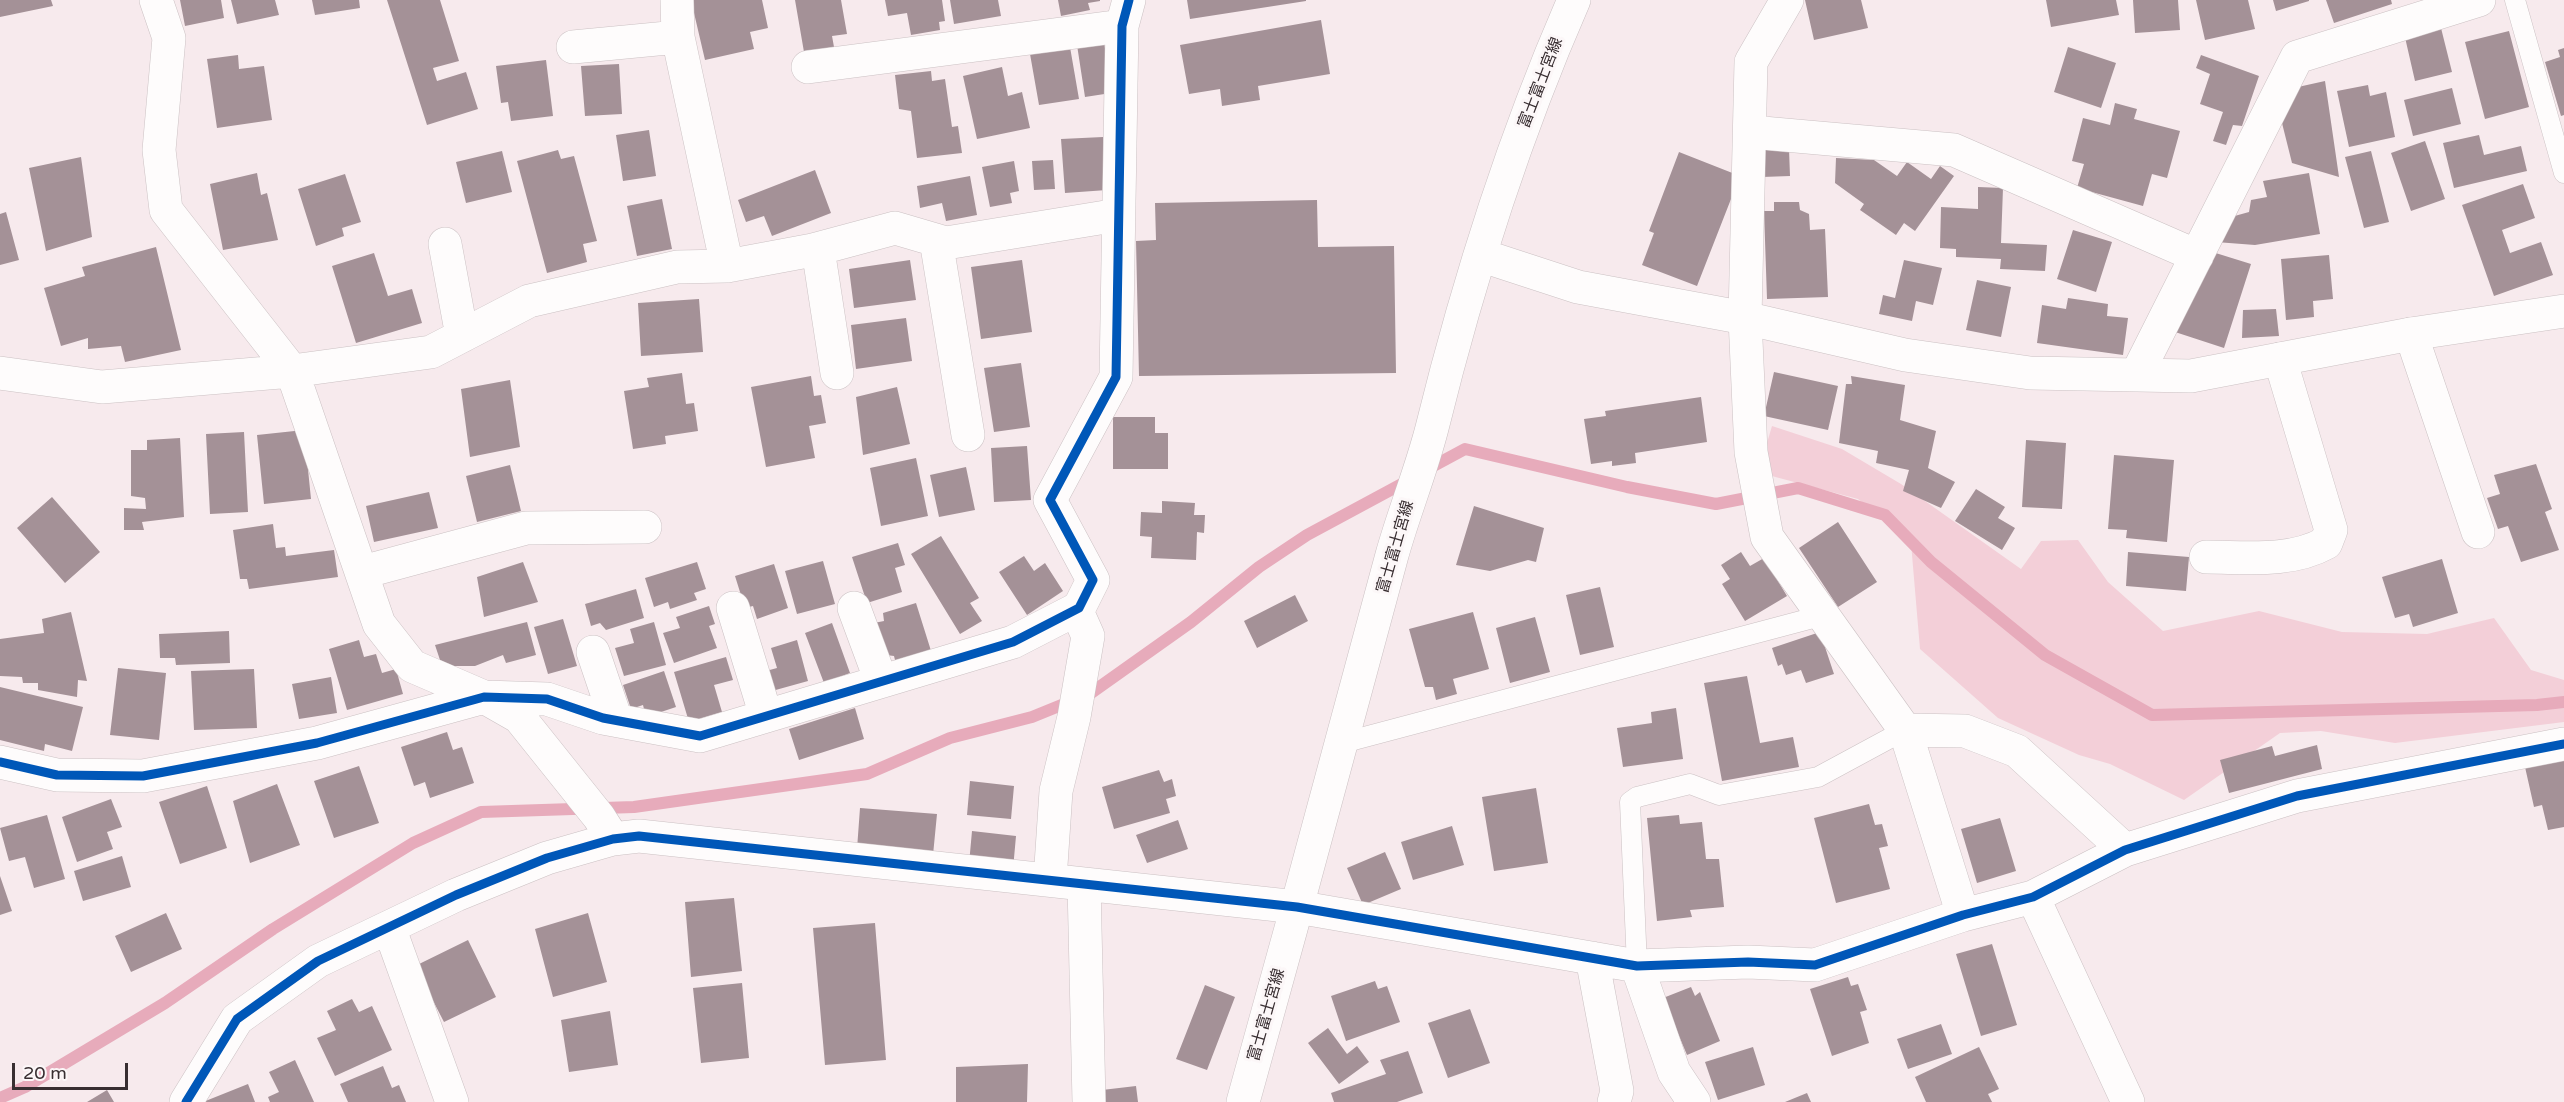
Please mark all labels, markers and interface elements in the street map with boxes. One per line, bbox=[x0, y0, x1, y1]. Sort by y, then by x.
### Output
street label: 富士富士宮線 bbox=[1515, 35, 1567, 131]
street label: 富士富士宮線 bbox=[1374, 498, 1418, 596]
street label: 富士富士宮線 bbox=[1245, 966, 1289, 1064]
scale bar bbox=[15, 1051, 130, 1089]
text: 20 m bbox=[23, 1062, 67, 1084]

